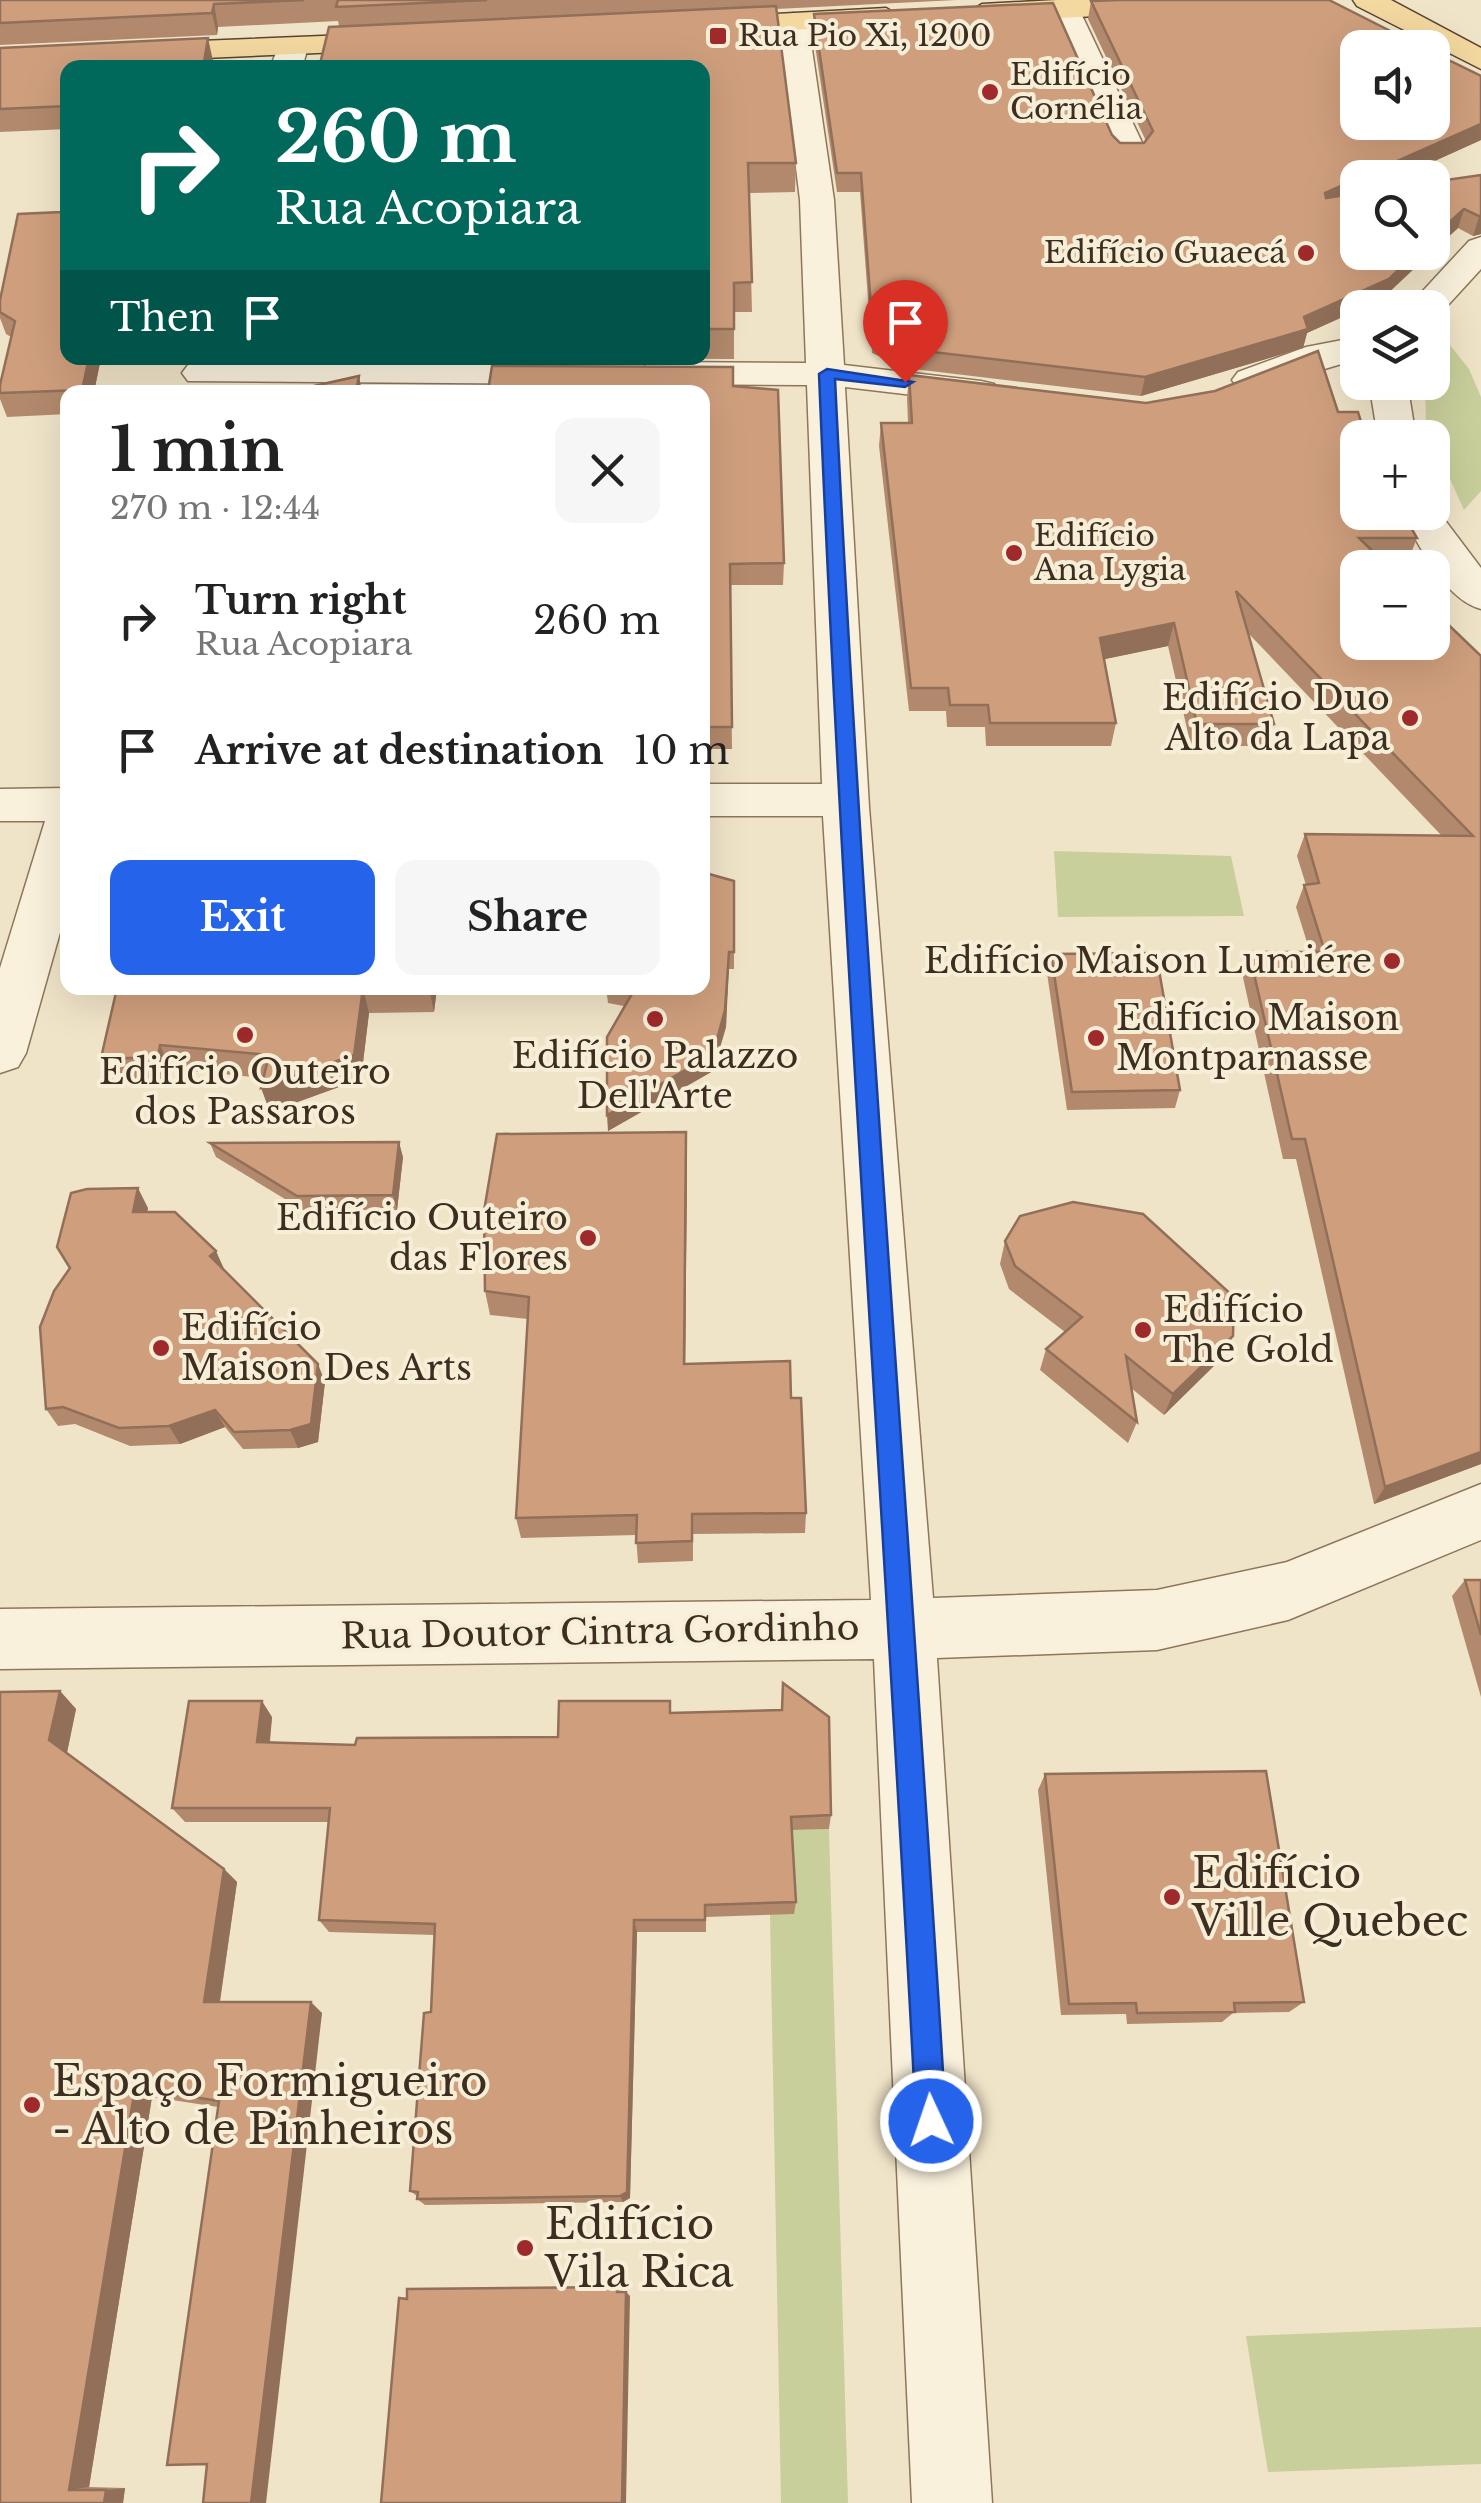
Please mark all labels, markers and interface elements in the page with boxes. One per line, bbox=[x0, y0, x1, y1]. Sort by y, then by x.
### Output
place label: Rua Pio Xi, 1200 bbox=[738, 17, 991, 54]
marker: Rua Pio Xi, 1200 bbox=[707, 25, 729, 47]
map controls bbox=[1340, 30, 1450, 660]
button: sound bbox=[1340, 30, 1450, 140]
place label: Edifício Cornélia bbox=[1010, 56, 1143, 127]
marker: Edifício Cornélia bbox=[979, 81, 1001, 103]
text: 260 m bbox=[275, 94, 517, 181]
icon: right bbox=[110, 100, 240, 230]
button: search bbox=[1340, 160, 1450, 270]
text: Rua Acopiara bbox=[275, 180, 581, 236]
place label: Edifício Guaecá bbox=[1044, 234, 1286, 271]
marker: Edifício Guaecá bbox=[1295, 242, 1317, 264]
pin bbox=[863, 280, 948, 383]
icon: arrive bbox=[235, 290, 290, 345]
button: layers bbox=[1340, 290, 1450, 400]
text: Then bbox=[110, 294, 215, 341]
icon: arrive bbox=[878, 295, 933, 350]
text: 1 min bbox=[110, 413, 284, 487]
button: close bbox=[555, 418, 660, 523]
button: + bbox=[1340, 420, 1450, 530]
text: 270 m · 12:44 bbox=[110, 488, 320, 528]
place label: Edifício Ana Lygia bbox=[1033, 517, 1186, 588]
marker: Edifício Ana Lygia bbox=[1003, 542, 1025, 564]
button: − bbox=[1340, 550, 1450, 660]
text: Turn right bbox=[195, 577, 406, 624]
icon: right bbox=[110, 593, 165, 648]
text: 260 m bbox=[533, 597, 660, 644]
text: Rua Acopiara bbox=[195, 624, 413, 664]
place label: Edifício Duo Alto da Lapa bbox=[1162, 676, 1391, 759]
marker: Edifício Duo Alto da Lapa bbox=[1399, 707, 1421, 729]
icon: arrive bbox=[110, 723, 165, 778]
text: Arrive at destination bbox=[195, 727, 604, 774]
text: 10 m bbox=[634, 727, 729, 774]
button: Exit bbox=[110, 860, 375, 975]
button: Share bbox=[395, 860, 660, 975]
place label: Edifício Maison Lumiére bbox=[924, 939, 1372, 982]
marker: Edifício Maison Lumiére bbox=[1381, 950, 1403, 972]
place label: Edifício Maison Montparnasse bbox=[1116, 996, 1399, 1079]
marker: Edifício Palazzo Dell'Arte bbox=[644, 1008, 666, 1030]
marker: Edifício Outeiro dos Passaros bbox=[234, 1024, 256, 1046]
marker: Edifício Maison Montparnasse bbox=[1085, 1027, 1107, 1049]
place label: Edifício Palazzo Dell'Arte bbox=[512, 1034, 798, 1117]
place label: Edifício Outeiro dos Passaros bbox=[99, 1050, 391, 1133]
place label: Edifício Outeiro das Flores bbox=[276, 1196, 568, 1279]
marker: Edifício Outeiro das Flores bbox=[577, 1227, 599, 1249]
place label: Edifício The Gold bbox=[1163, 1288, 1334, 1371]
place label: Edifício Maison Des Arts bbox=[181, 1306, 472, 1389]
marker: Edifício The Gold bbox=[1132, 1319, 1154, 1341]
marker: Edifício Maison Des Arts bbox=[150, 1337, 172, 1359]
street label: Rua Doutor Cintra Gordinho bbox=[340, 1605, 860, 1658]
place label: Edifício Ville Quebec bbox=[1191, 1847, 1468, 1947]
marker: Edifício Ville Quebec bbox=[1161, 1886, 1183, 1908]
place label: Espaço Formigueiro - Alto de Pinheiros bbox=[52, 2055, 487, 2155]
position arrow bbox=[879, 2069, 983, 2173]
marker: Espaço Formigueiro - Alto de Pinheiros bbox=[21, 2094, 43, 2116]
place label: Edifício Vila Rica bbox=[544, 2198, 734, 2298]
marker: Edifício Vila Rica bbox=[514, 2237, 536, 2259]

